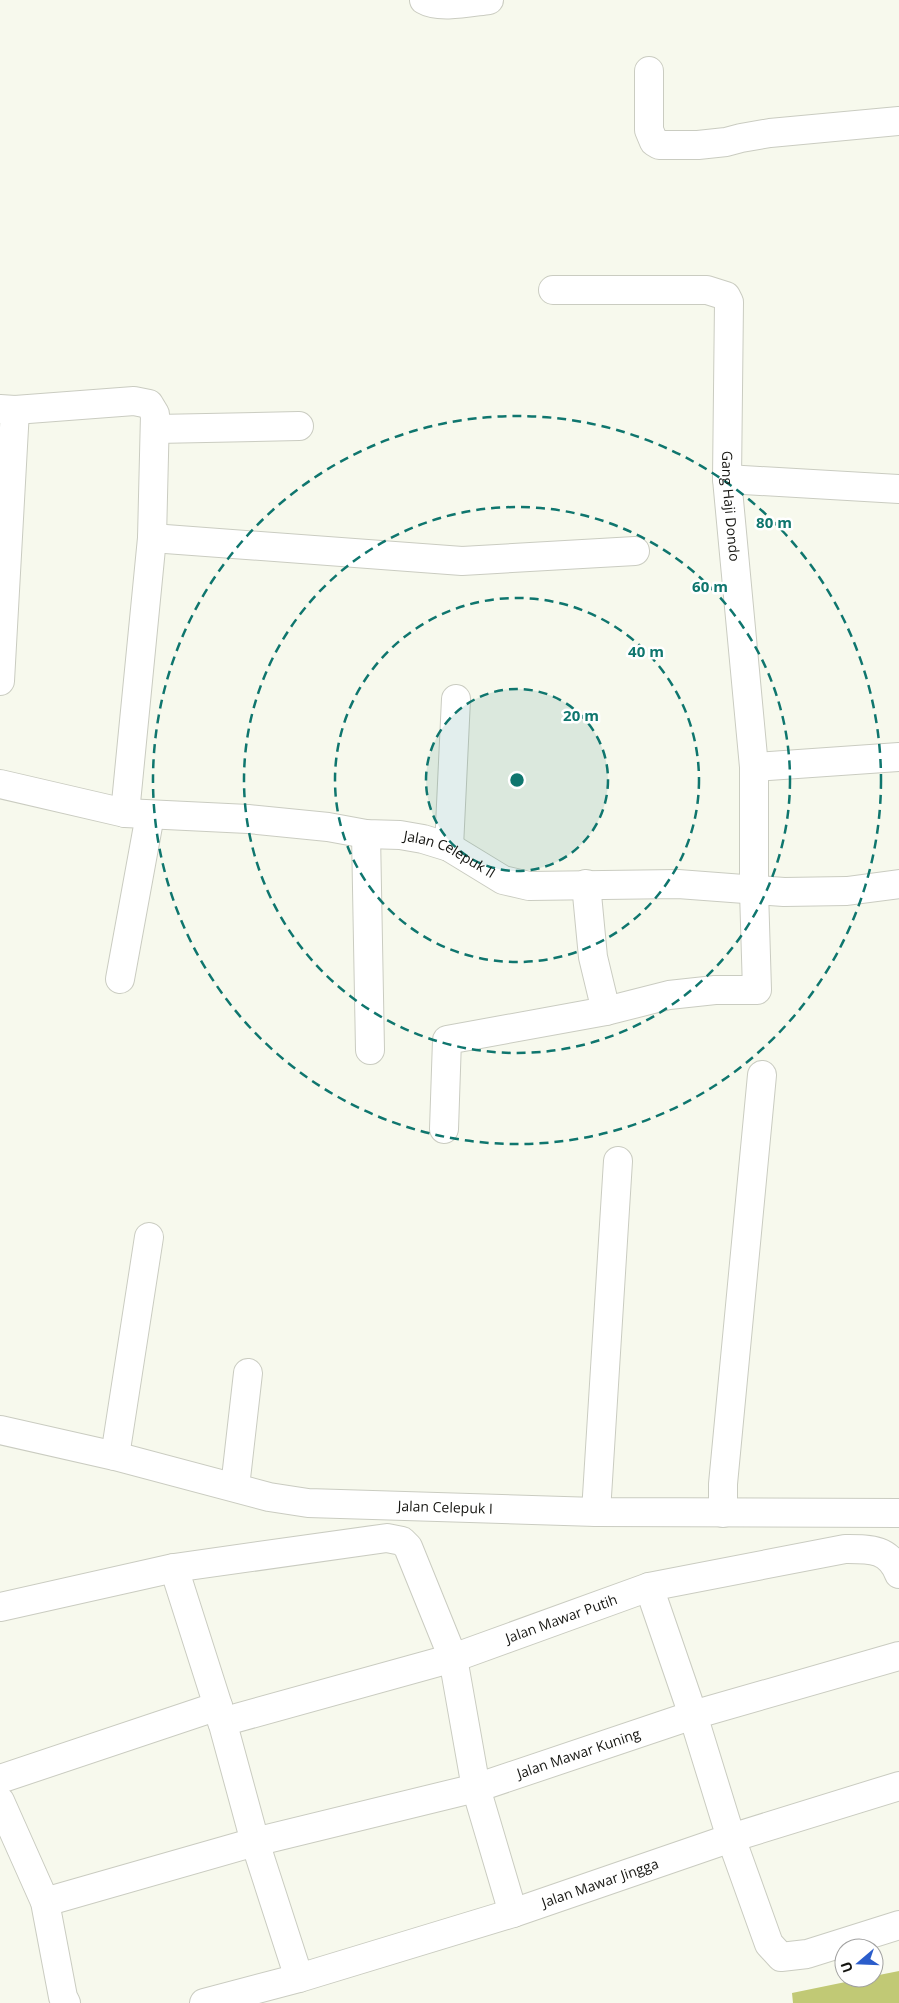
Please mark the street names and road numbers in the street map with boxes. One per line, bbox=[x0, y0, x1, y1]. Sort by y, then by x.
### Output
street label: Gang Haji Dondo bbox=[718, 451, 745, 562]
street label: Jalan Celepuk II bbox=[400, 825, 499, 882]
street label: Jalan Celepuk I bbox=[395, 1496, 493, 1518]
street label: Jalan Mawar Putih bbox=[501, 1589, 620, 1648]
street label: Jalan Mawar Kuning bbox=[512, 1723, 643, 1783]
street label: Jalan Mawar Jingga bbox=[537, 1854, 661, 1912]

